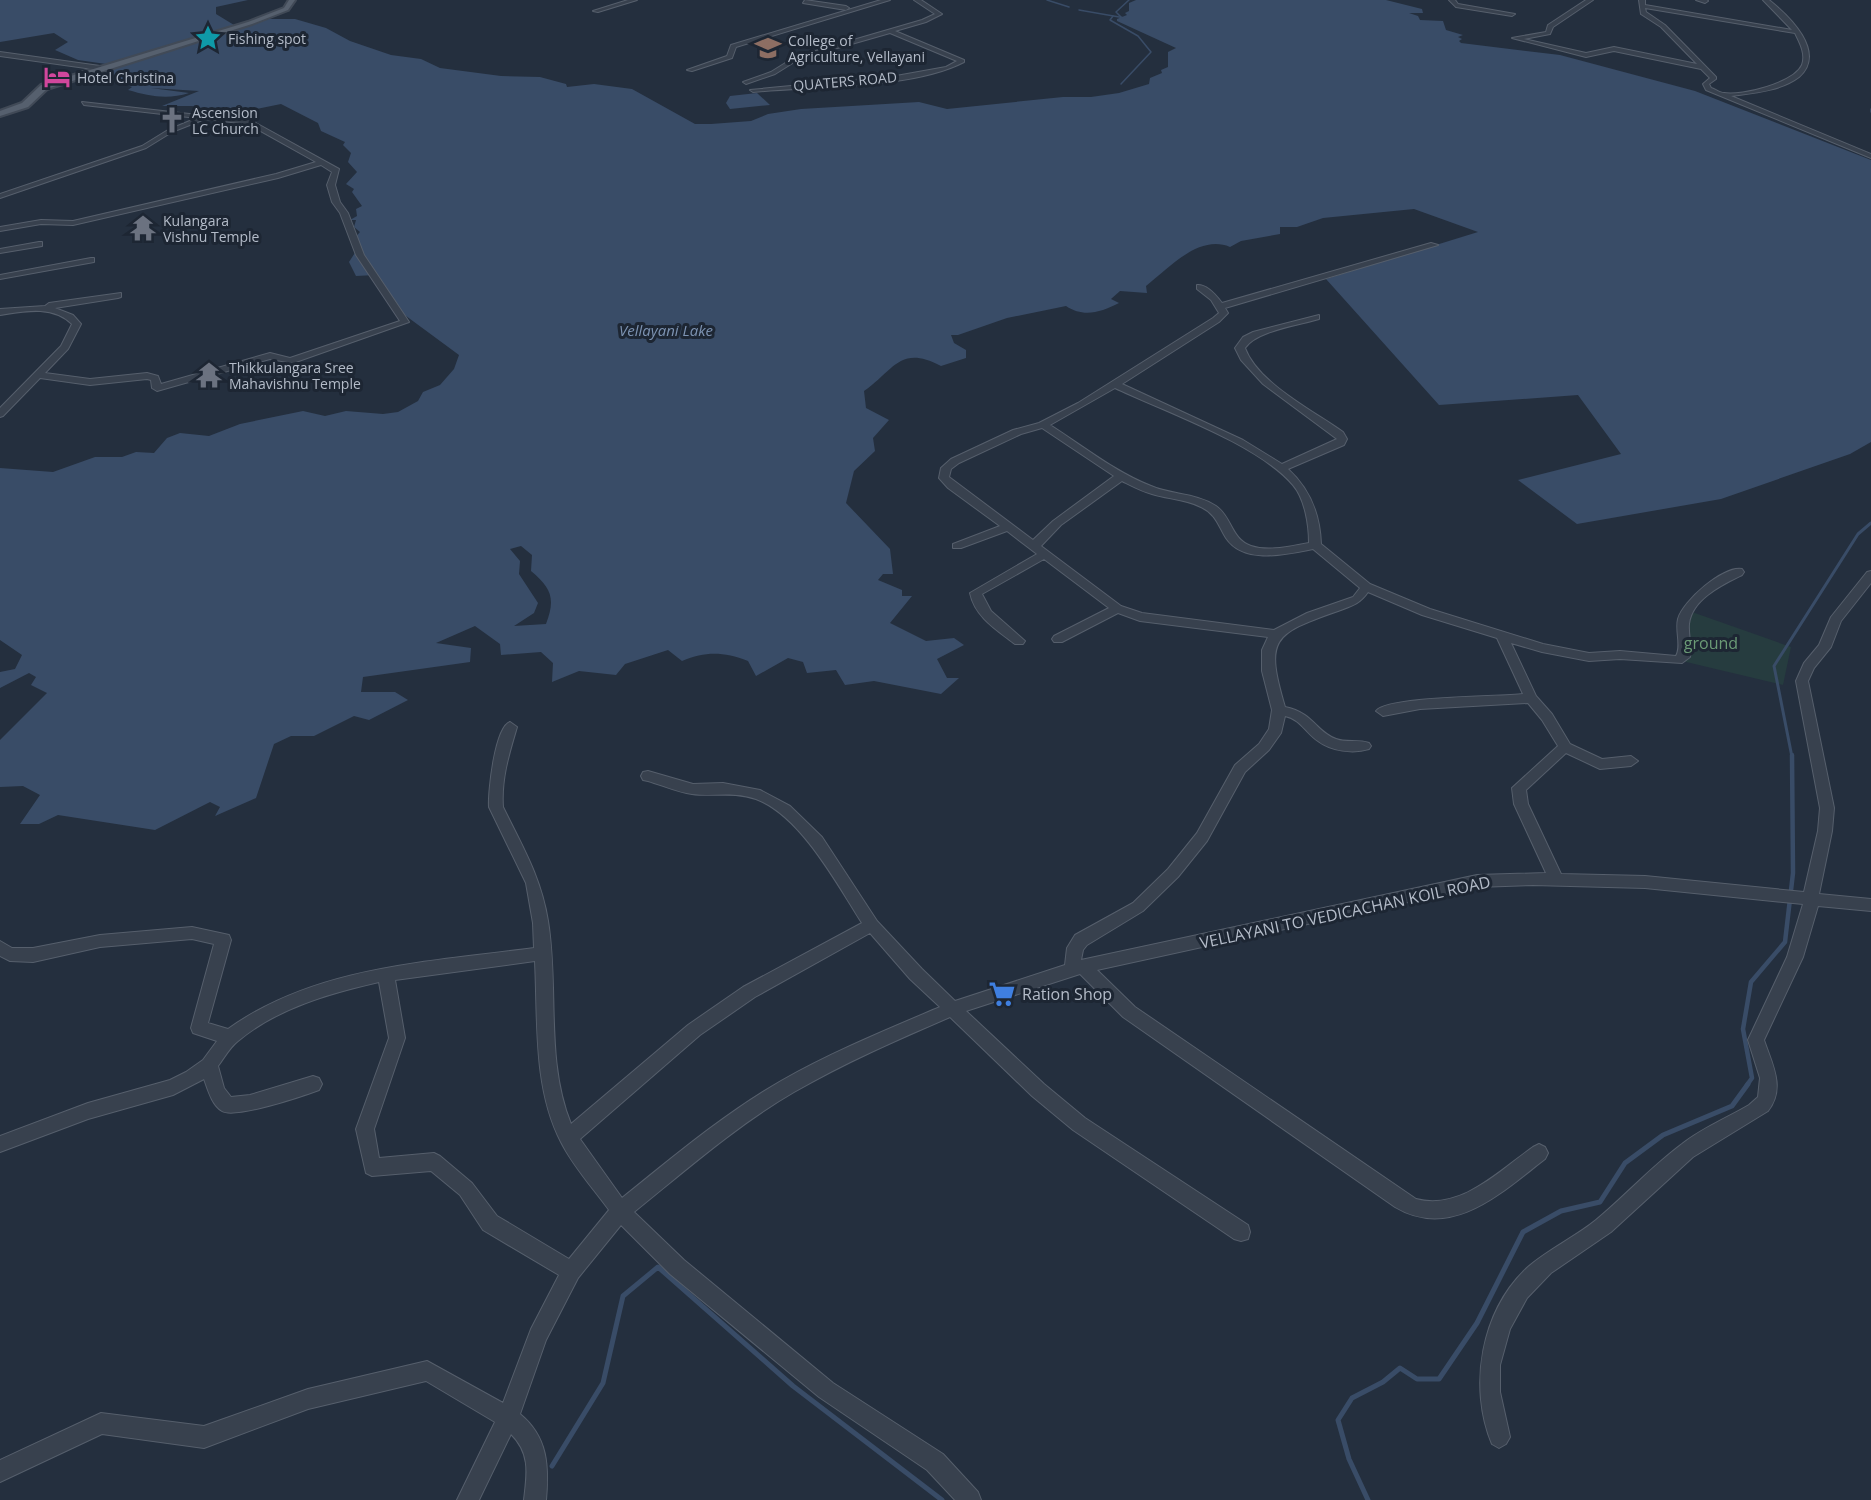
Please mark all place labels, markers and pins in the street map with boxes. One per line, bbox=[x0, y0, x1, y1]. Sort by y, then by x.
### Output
place icon: Fishing spot bbox=[193, 23, 223, 53]
place label: Fishing spot bbox=[228, 29, 306, 48]
place label: College of Agriculture, Vellayani bbox=[788, 31, 925, 66]
school or university icon: College of Agriculture, Vellayani bbox=[753, 33, 783, 63]
hotel icon: Hotel Christina bbox=[42, 62, 72, 92]
place label: Hotel Christina bbox=[77, 68, 174, 87]
place label: Ascension LC Church bbox=[192, 103, 259, 138]
church icon: Ascension LC Church bbox=[157, 105, 187, 135]
place label: Kulangara Vishnu Temple bbox=[163, 211, 260, 246]
temple icon: Kulangara Vishnu Temple bbox=[128, 213, 158, 243]
place label: Thikkulangara Sree Mahavishnu Temple bbox=[229, 358, 361, 393]
temple icon: Thikkulangara Sree Mahavishnu Temple bbox=[194, 360, 224, 390]
supermarket icon: Ration Shop bbox=[987, 979, 1017, 1009]
place label: Ration Shop bbox=[1022, 983, 1112, 1005]

